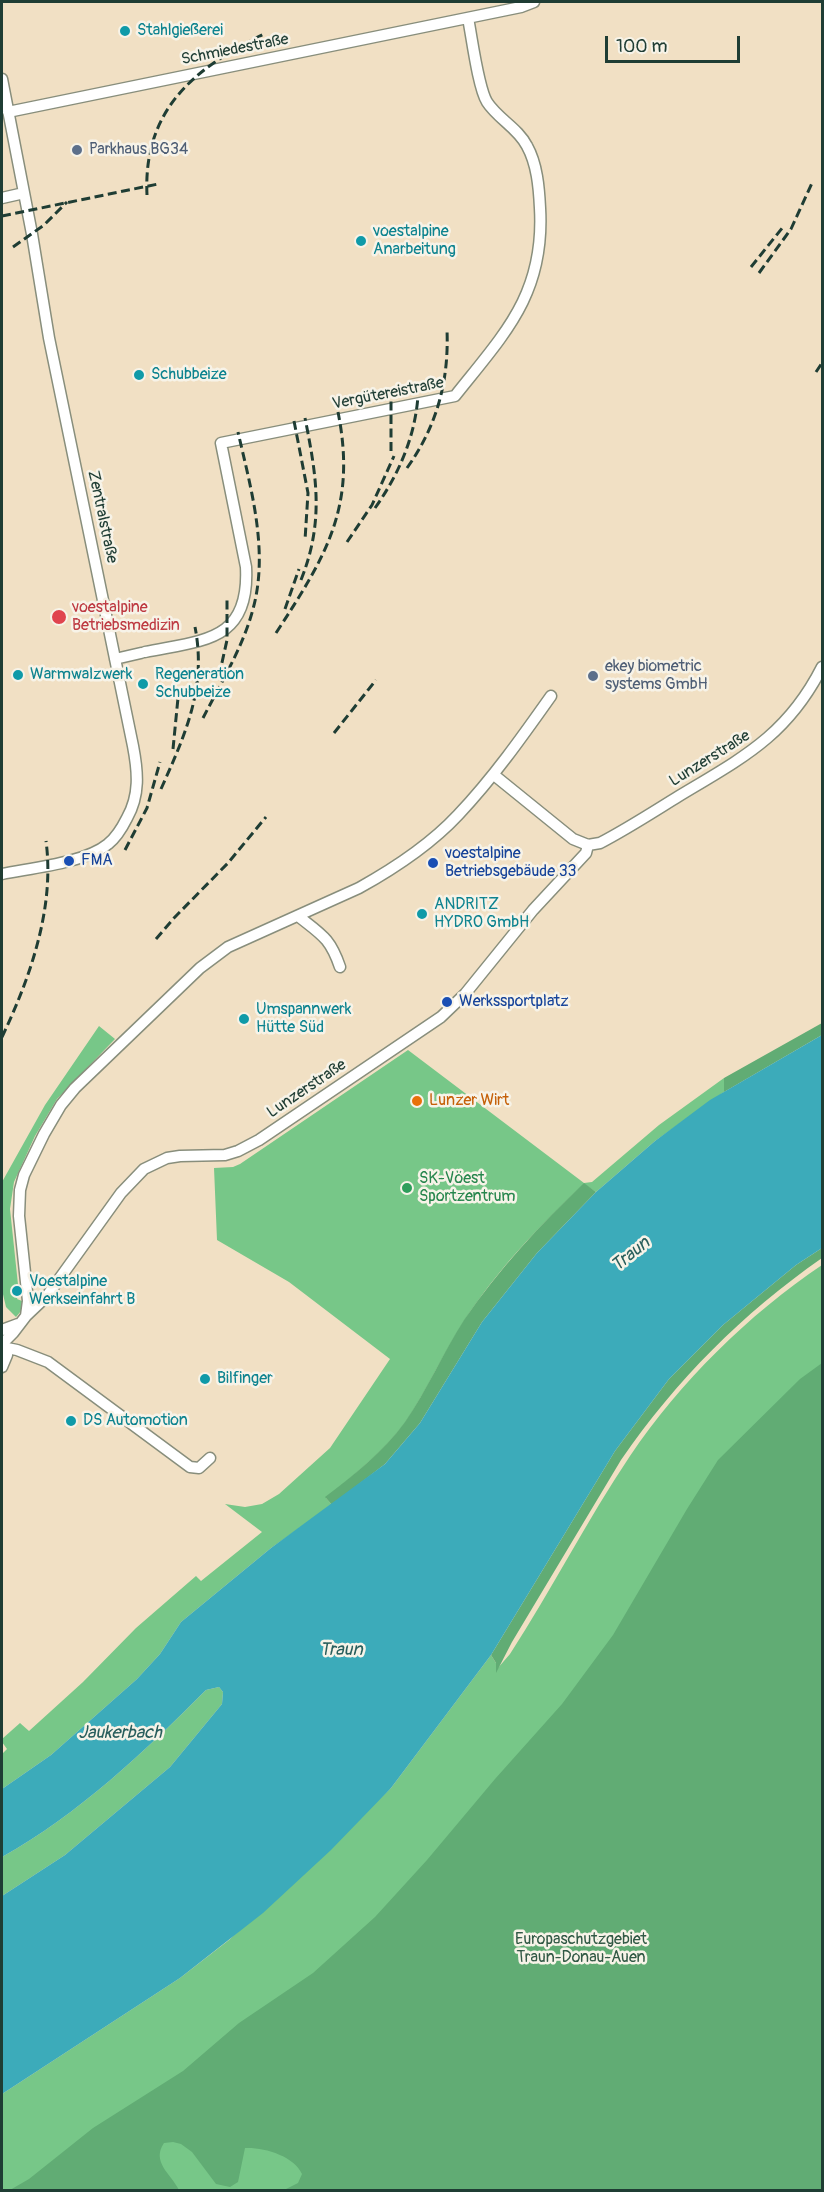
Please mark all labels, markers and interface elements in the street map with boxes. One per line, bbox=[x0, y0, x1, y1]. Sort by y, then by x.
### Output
place label: Stahlgießerei bbox=[137, 21, 223, 41]
marker: Stahlgießerei bbox=[118, 24, 132, 38]
scale bar bbox=[608, 24, 743, 62]
street label: Schmiedestraße bbox=[180, 30, 290, 70]
text: 100 m bbox=[616, 35, 668, 58]
place label: Parkhaus BG34 bbox=[89, 140, 188, 160]
marker: Parkhaus BG34 bbox=[70, 143, 84, 157]
place label: voestalpine Anarbeitung bbox=[373, 222, 456, 260]
marker: voestalpine Anarbeitung bbox=[354, 234, 368, 248]
place label: Schubbeize bbox=[151, 365, 227, 385]
marker: Schubbeize bbox=[132, 368, 146, 382]
street label: Vergütereistraße bbox=[331, 374, 445, 414]
street label: Zentralstraße bbox=[83, 469, 121, 565]
place label: voestalpine Betriebsmedizin bbox=[72, 598, 180, 636]
marker: voestalpine Betriebsmedizin bbox=[50, 608, 68, 626]
place label: ekey biometric systems GmbH bbox=[605, 657, 708, 695]
place label: Warmwalzwerk bbox=[30, 665, 132, 685]
place label: Regeneration Schubbeize bbox=[155, 665, 244, 703]
marker: Warmwalzwerk bbox=[11, 668, 25, 682]
marker: ekey biometric systems GmbH bbox=[586, 669, 600, 683]
marker: Regeneration Schubbeize bbox=[136, 677, 150, 691]
street label: Lunzerstraße bbox=[666, 727, 754, 791]
place label: voestalpine Betriebsgebäude 33 bbox=[445, 844, 577, 882]
place label: FMA bbox=[81, 851, 113, 871]
marker: FMA bbox=[62, 854, 76, 868]
marker: voestalpine Betriebsgebäude 33 bbox=[426, 856, 440, 870]
place label: ANDRITZ HYDRO GmbH bbox=[434, 895, 529, 933]
marker: ANDRITZ HYDRO GmbH bbox=[415, 907, 429, 921]
place label: Werkssportplatz bbox=[459, 992, 569, 1012]
marker: Werkssportplatz bbox=[440, 995, 454, 1009]
place label: Umspannwerk Hütte Süd bbox=[256, 1000, 351, 1038]
marker: Umspannwerk Hütte Süd bbox=[237, 1012, 251, 1026]
street label: Lunzerstraße bbox=[264, 1055, 350, 1123]
place label: Lunzer Wirt bbox=[429, 1091, 509, 1111]
marker: Lunzer Wirt bbox=[410, 1094, 424, 1108]
place label: SK-Vöest Sportzentrum bbox=[419, 1169, 515, 1207]
marker: SK-Vöest Sportzentrum bbox=[400, 1181, 414, 1195]
water label: Traun bbox=[607, 1233, 655, 1277]
place label: Voestalpine Werkseinfahrt B bbox=[29, 1272, 135, 1310]
marker: Voestalpine Werkseinfahrt B bbox=[10, 1284, 24, 1298]
place label: Bilfinger bbox=[217, 1369, 273, 1389]
marker: Bilfinger bbox=[198, 1372, 212, 1386]
place label: DS Automotion bbox=[83, 1411, 188, 1431]
marker: DS Automotion bbox=[64, 1414, 78, 1428]
water label: Traun bbox=[319, 1639, 363, 1661]
water label: Jaukerbach bbox=[78, 1722, 162, 1744]
park label: Europaschutzgebiet Traun-Donau-Auen bbox=[515, 1930, 647, 1968]

